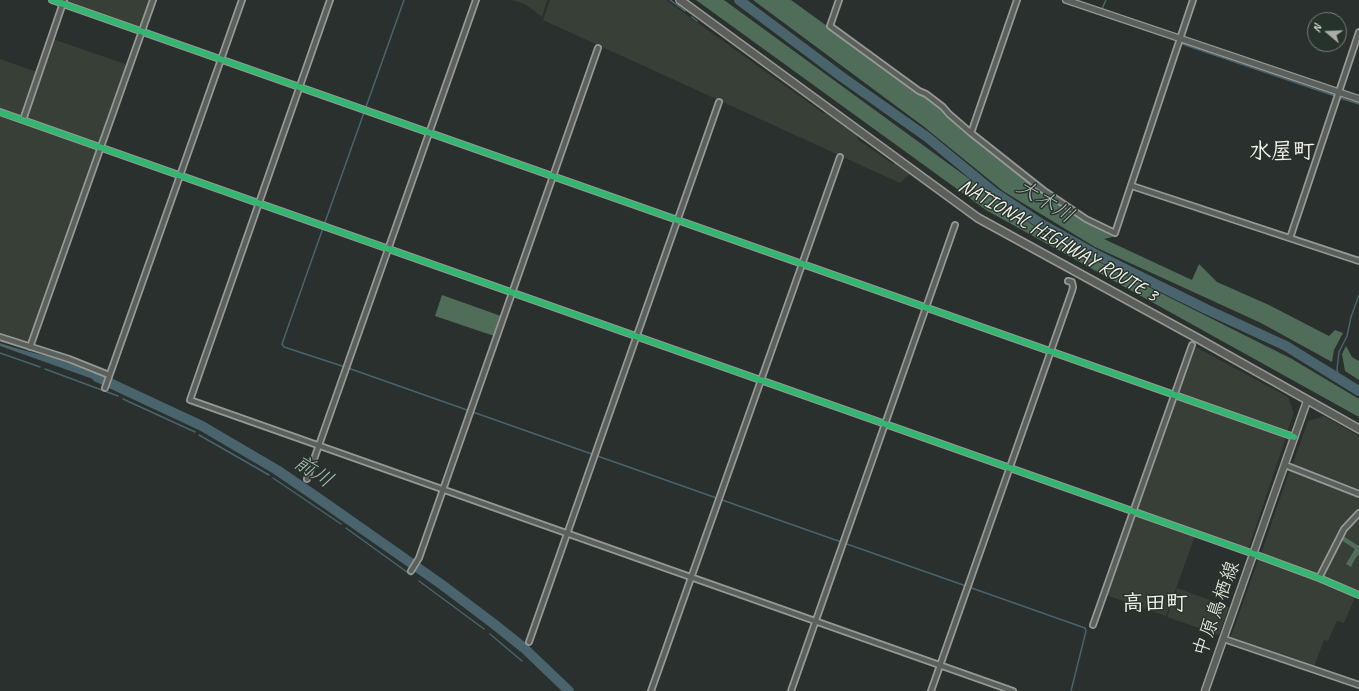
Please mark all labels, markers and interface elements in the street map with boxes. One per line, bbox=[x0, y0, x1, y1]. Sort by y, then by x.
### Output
north arrow bbox=[1307, 12, 1347, 52]
text: N bbox=[1309, 23, 1324, 34]
district label: 水屋町 bbox=[1249, 139, 1315, 165]
street label: NATIONAL HIGHWAY ROUTE 3 bbox=[954, 174, 1162, 308]
water label: 大木川 bbox=[1012, 175, 1078, 229]
water label: 前川 bbox=[289, 450, 337, 494]
street label: 中原鳥栖線 bbox=[1189, 558, 1245, 660]
district label: 高田町 bbox=[1122, 591, 1188, 617]

